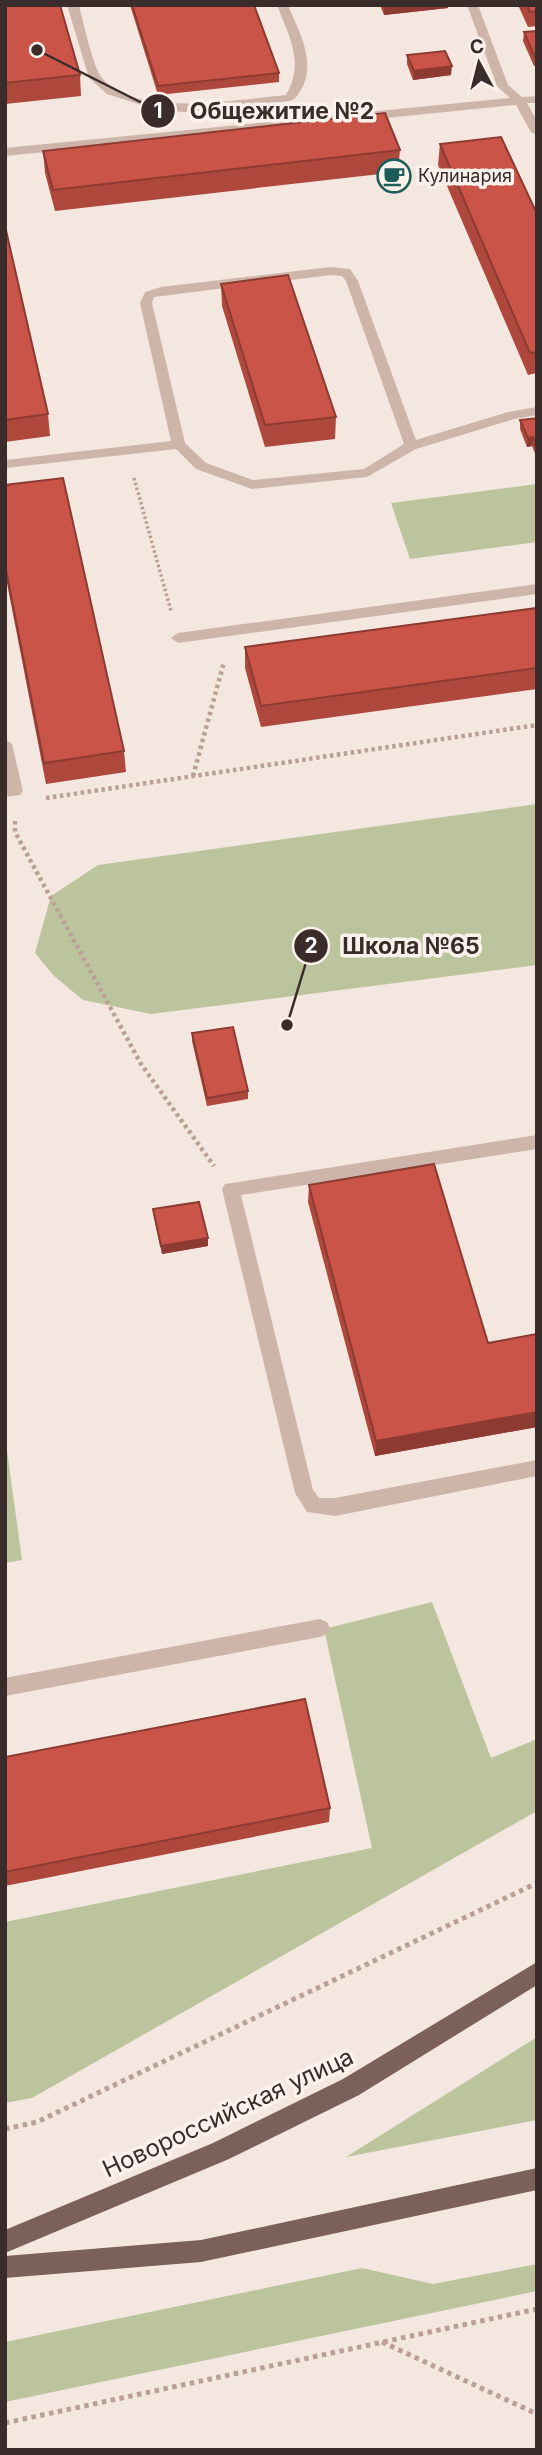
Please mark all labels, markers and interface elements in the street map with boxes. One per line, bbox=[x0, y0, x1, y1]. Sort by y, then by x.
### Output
north arrow bbox=[444, 28, 514, 98]
text: С bbox=[469, 34, 485, 59]
callout: Общежитие №2 bbox=[140, 89, 388, 133]
text: Общежитие №2 bbox=[190, 97, 374, 125]
text: 1 bbox=[153, 98, 163, 123]
cafe icon: Кулинария bbox=[375, 157, 413, 195]
place label: Кулинария bbox=[418, 165, 512, 186]
callout: Школа №65 bbox=[293, 924, 494, 968]
text: Школа №65 bbox=[342, 932, 480, 960]
text: 2 bbox=[304, 933, 318, 958]
street label: Новороссийская улица bbox=[98, 2042, 358, 2183]

